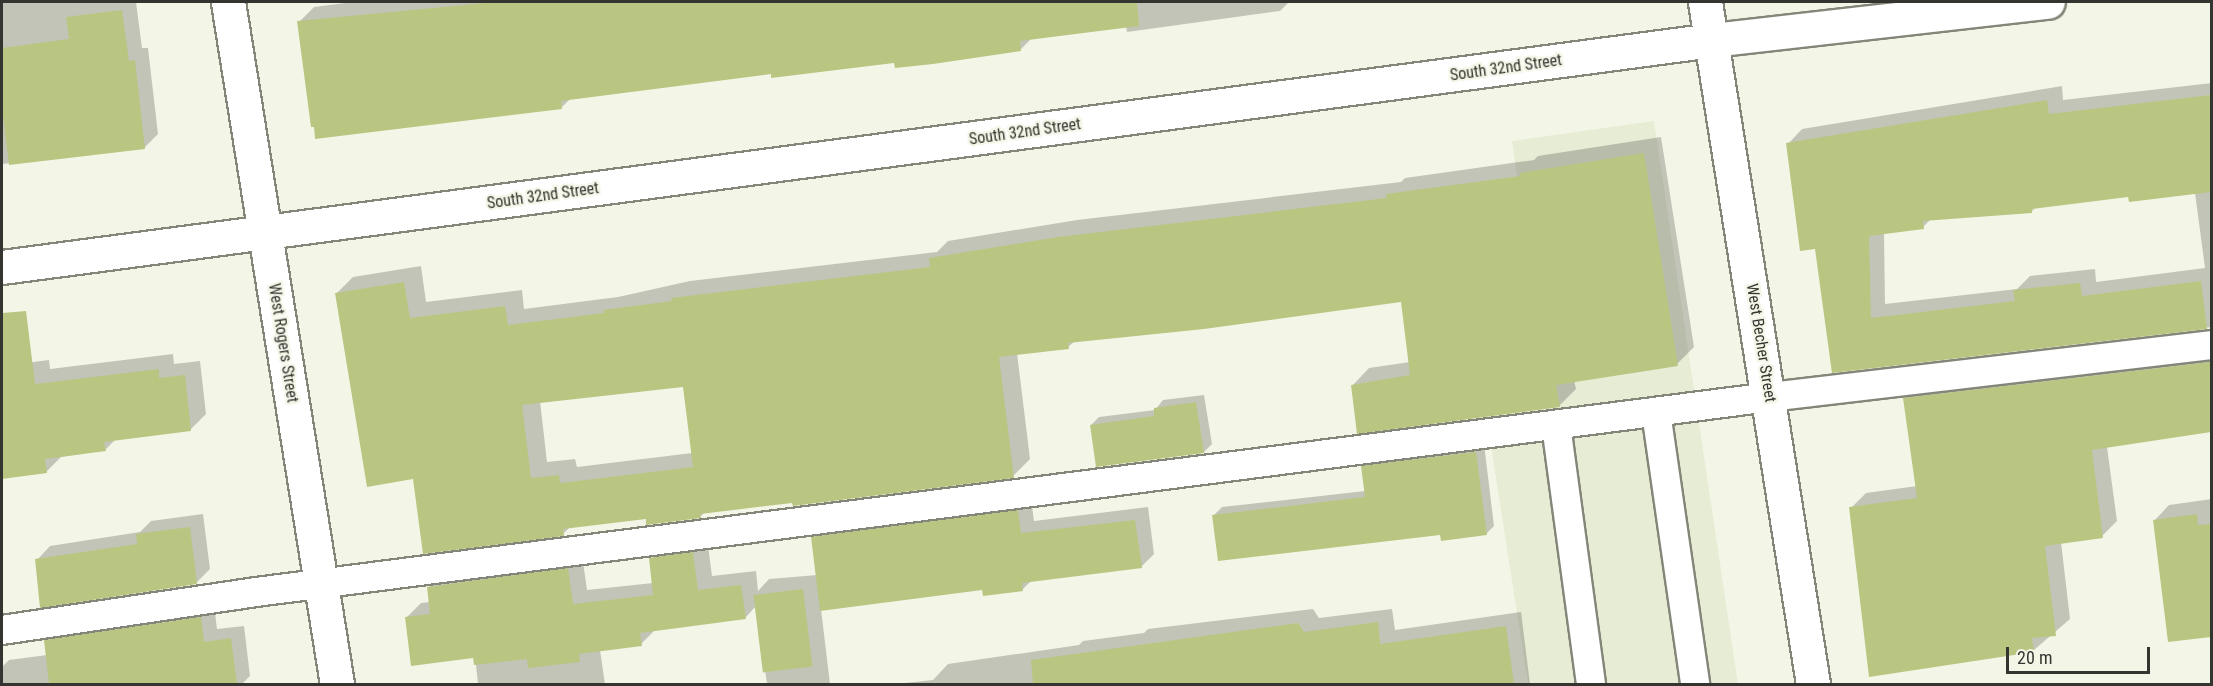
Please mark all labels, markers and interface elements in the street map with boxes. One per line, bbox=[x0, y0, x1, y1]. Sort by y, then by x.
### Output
street label: South 32nd Street bbox=[1449, 51, 1563, 85]
street label: South 32nd Street bbox=[968, 115, 1082, 149]
street label: South 32nd Street bbox=[486, 179, 600, 213]
street label: West Rogers Street bbox=[264, 282, 302, 404]
street label: West Becher Street bbox=[1742, 282, 1780, 404]
scale bar bbox=[2009, 635, 2153, 673]
text: 20 m bbox=[2017, 647, 2052, 668]

